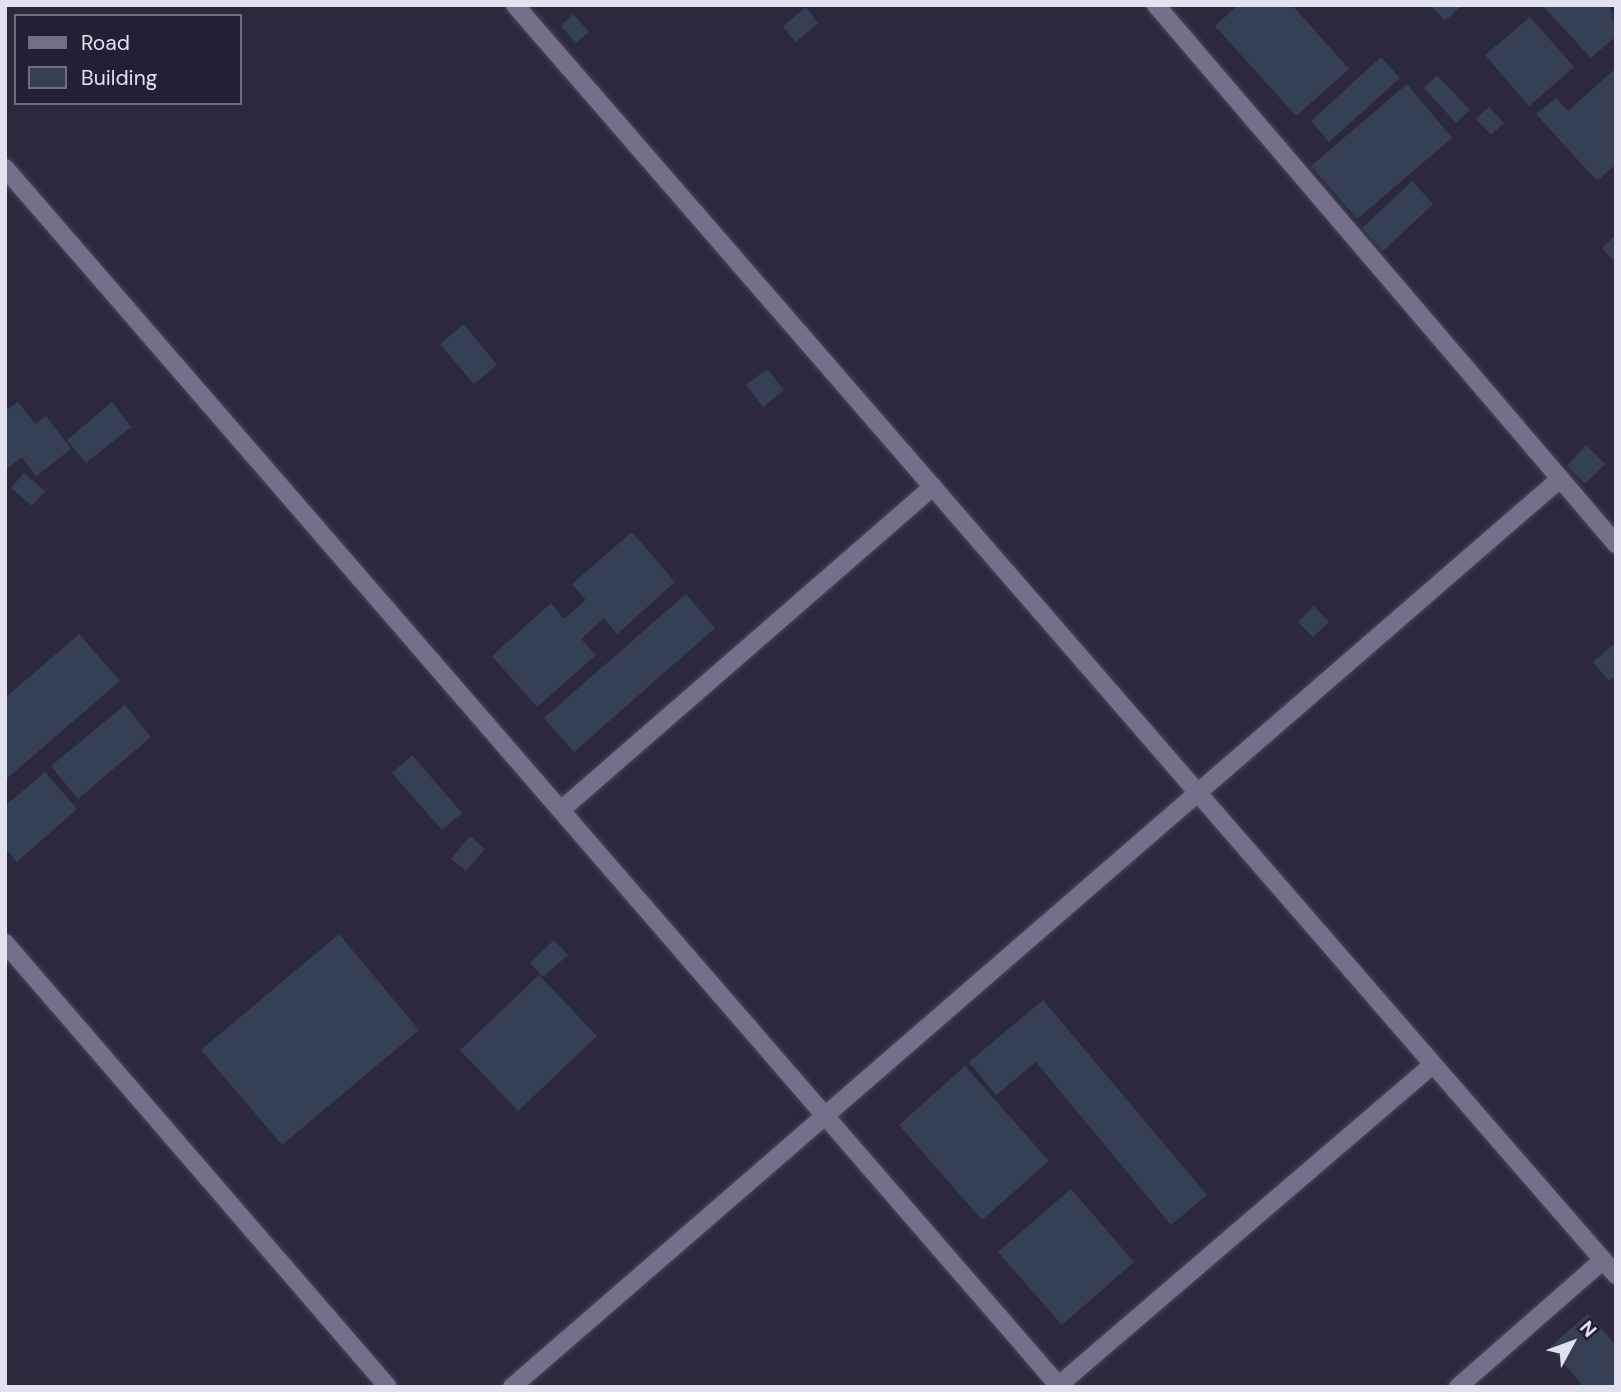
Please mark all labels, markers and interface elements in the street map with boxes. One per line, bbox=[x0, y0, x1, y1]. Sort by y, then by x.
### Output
legend bbox=[14, 14, 242, 105]
text: Road bbox=[81, 29, 130, 57]
text: Building bbox=[81, 64, 157, 92]
north arrow bbox=[1537, 1308, 1607, 1378]
text: N bbox=[1574, 1315, 1602, 1342]

